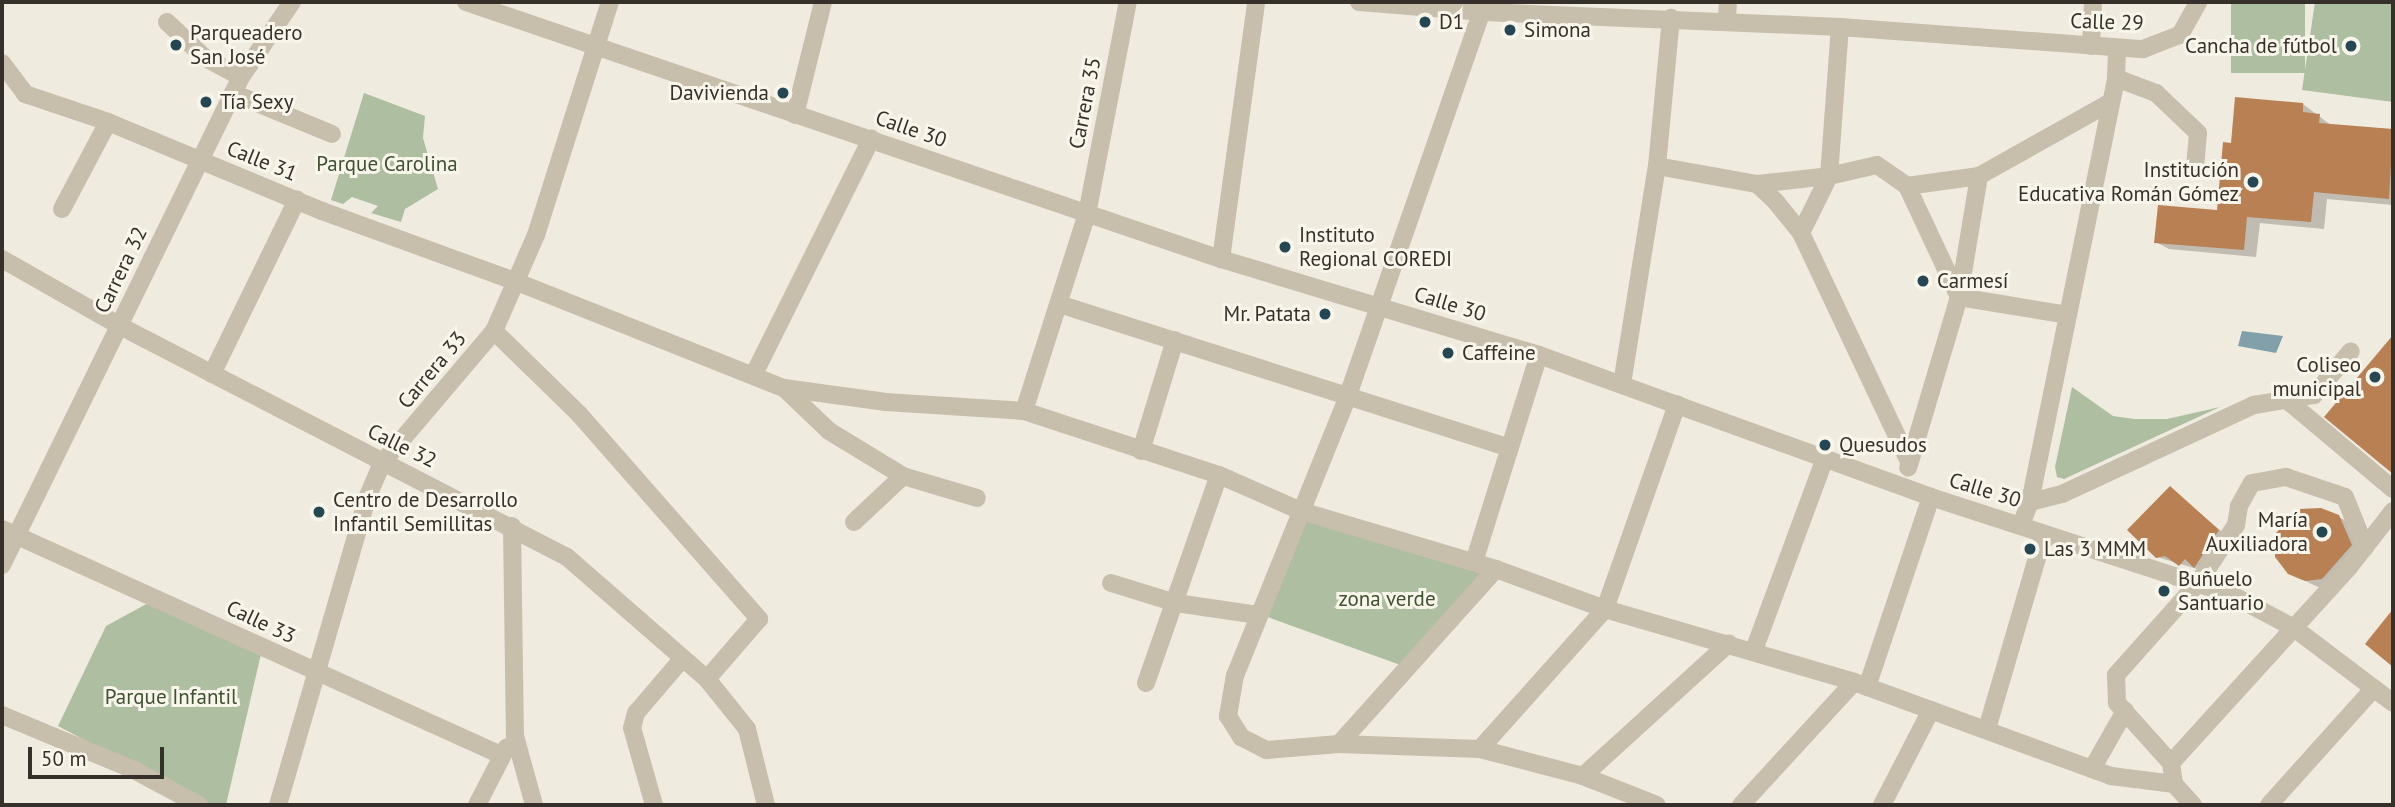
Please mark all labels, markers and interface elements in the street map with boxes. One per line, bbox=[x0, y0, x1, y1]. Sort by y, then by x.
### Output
street label: Calle 29 bbox=[2070, 8, 2144, 36]
place label: D1 bbox=[1439, 9, 1464, 35]
marker: D1 bbox=[1417, 14, 1433, 30]
place label: Simona bbox=[1524, 17, 1591, 43]
place label: Parqueadero San José bbox=[190, 20, 303, 70]
marker: Simona bbox=[1502, 22, 1518, 38]
place label: Cancha de fútbol bbox=[2185, 33, 2337, 59]
marker: Parqueadero San José bbox=[168, 37, 184, 53]
marker: Cancha de fútbol bbox=[2343, 38, 2359, 54]
street label: Carrera 35 bbox=[1064, 55, 1106, 151]
place label: Davivienda bbox=[669, 80, 769, 106]
marker: Davivienda bbox=[775, 85, 791, 101]
place label: Tía Sexy bbox=[220, 89, 293, 115]
marker: Tía Sexy bbox=[198, 94, 214, 110]
street label: Calle 30 bbox=[872, 105, 950, 153]
street label: Calle 31 bbox=[223, 136, 301, 186]
park label: Parque Carolina bbox=[316, 151, 458, 177]
place label: Institución Educativa Román Gómez bbox=[2018, 157, 2239, 207]
marker: Institución Educativa Román Gómez bbox=[2245, 174, 2261, 190]
place label: Instituto Regional COREDI bbox=[1299, 222, 1452, 272]
street label: Carrera 32 bbox=[89, 223, 153, 317]
marker: Instituto Regional COREDI bbox=[1277, 239, 1293, 255]
place label: Carmesí bbox=[1937, 268, 2008, 294]
marker: Carmesí bbox=[1915, 273, 1931, 289]
street label: Calle 30 bbox=[1411, 281, 1489, 327]
place label: Mr. Patata bbox=[1222, 301, 1311, 327]
marker: Mr. Patata bbox=[1317, 306, 1333, 322]
street label: Carrera 33 bbox=[392, 326, 472, 414]
place label: Caffeine bbox=[1462, 340, 1536, 366]
marker: Caffeine bbox=[1440, 345, 1456, 361]
place label: Coliseo municipal bbox=[2273, 352, 2361, 402]
marker: Coliseo municipal bbox=[2367, 369, 2383, 385]
street label: Calle 32 bbox=[363, 419, 441, 473]
place label: Quesudos bbox=[1839, 432, 1927, 458]
marker: Quesudos bbox=[1817, 437, 1833, 453]
street label: Calle 30 bbox=[1946, 467, 2024, 513]
place label: Centro de Desarrollo Infantil Semillitas bbox=[333, 487, 518, 537]
marker: Centro de Desarrollo Infantil Semillitas bbox=[311, 504, 327, 520]
place label: María Auxiliadora bbox=[2206, 507, 2308, 557]
marker: María Auxiliadora bbox=[2314, 524, 2330, 540]
place label: Las 3 MMM bbox=[2044, 536, 2146, 562]
marker: Las 3 MMM bbox=[2022, 541, 2038, 557]
place label: Buñuelo Santuario bbox=[2178, 566, 2264, 616]
marker: Buñuelo Santuario bbox=[2156, 583, 2172, 599]
park label: zona verde bbox=[1338, 586, 1436, 612]
street label: Calle 33 bbox=[222, 595, 300, 649]
park label: Parque Infantil bbox=[105, 684, 237, 710]
scale bar bbox=[32, 734, 168, 778]
text: 50 m bbox=[41, 745, 87, 772]

